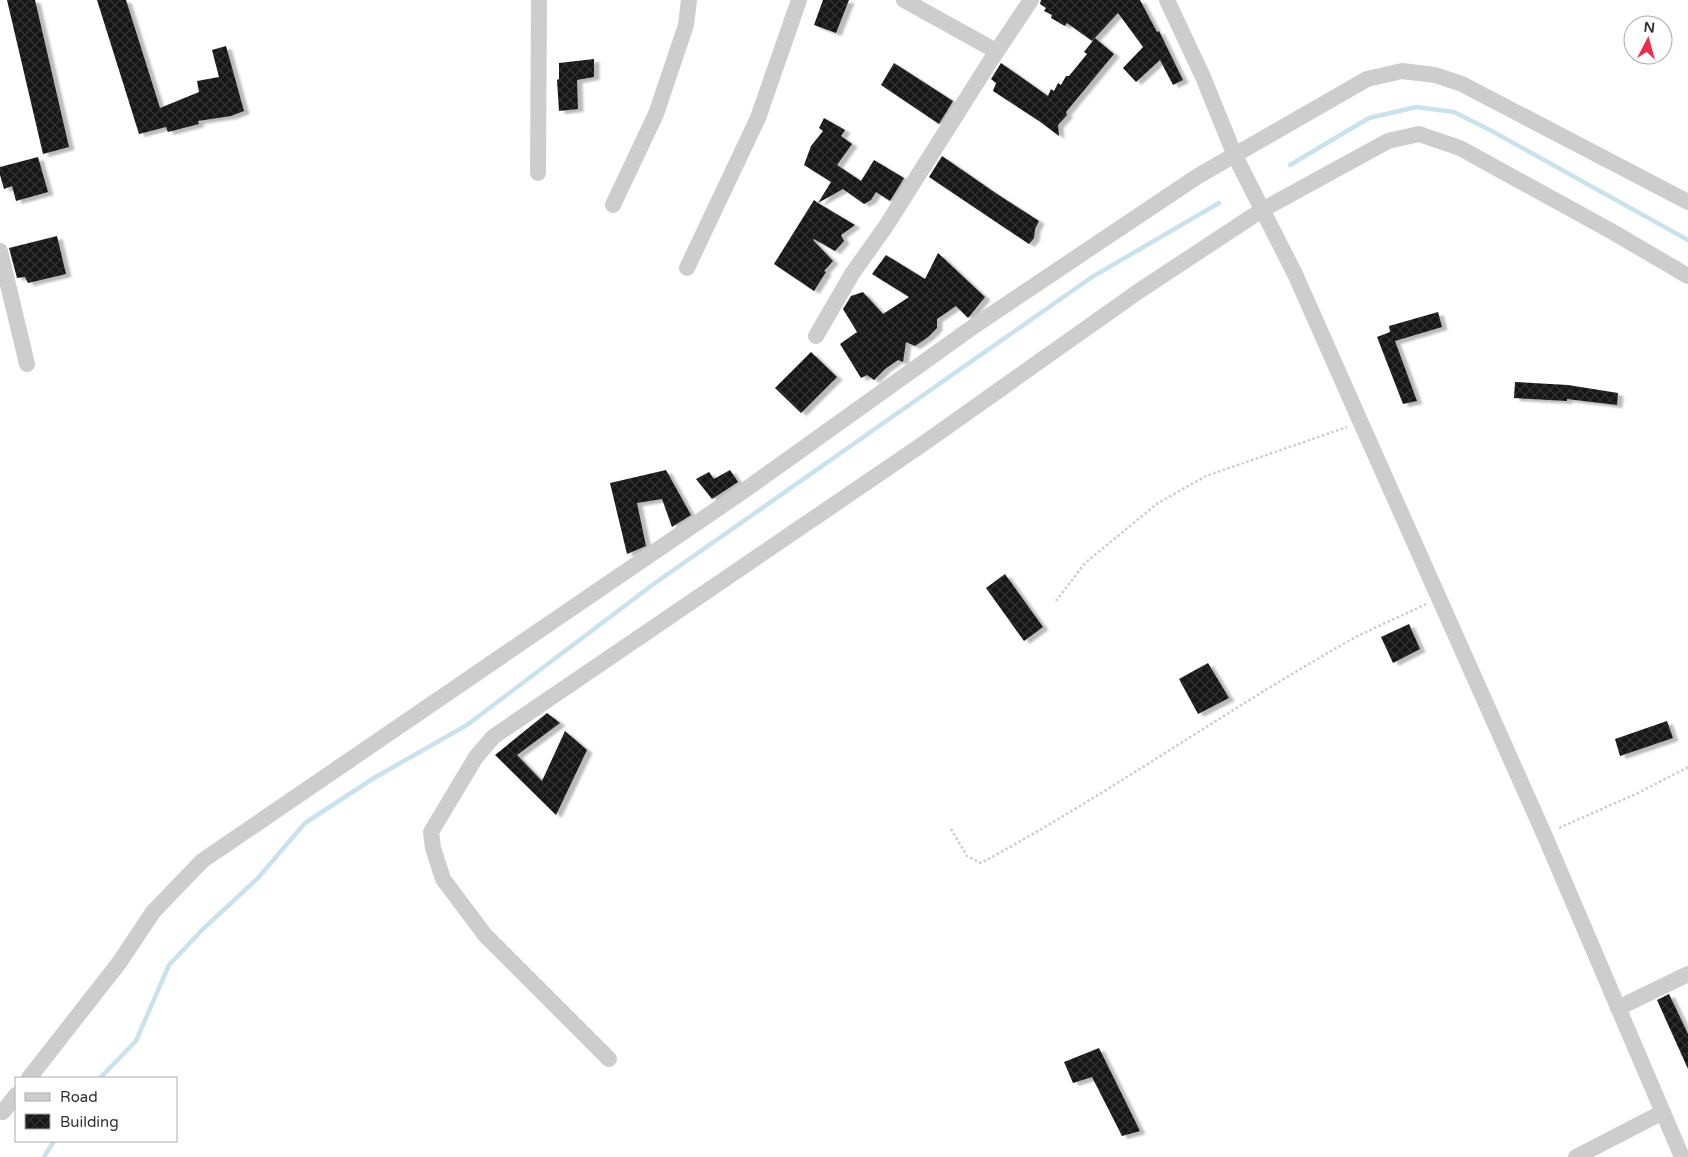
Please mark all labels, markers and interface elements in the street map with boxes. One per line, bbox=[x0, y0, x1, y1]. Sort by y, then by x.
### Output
north arrow bbox=[1623, 15, 1673, 65]
text: N bbox=[1643, 19, 1656, 37]
legend bbox=[15, 1077, 178, 1142]
text: Road bbox=[60, 1088, 98, 1106]
text: Building bbox=[60, 1113, 119, 1131]

